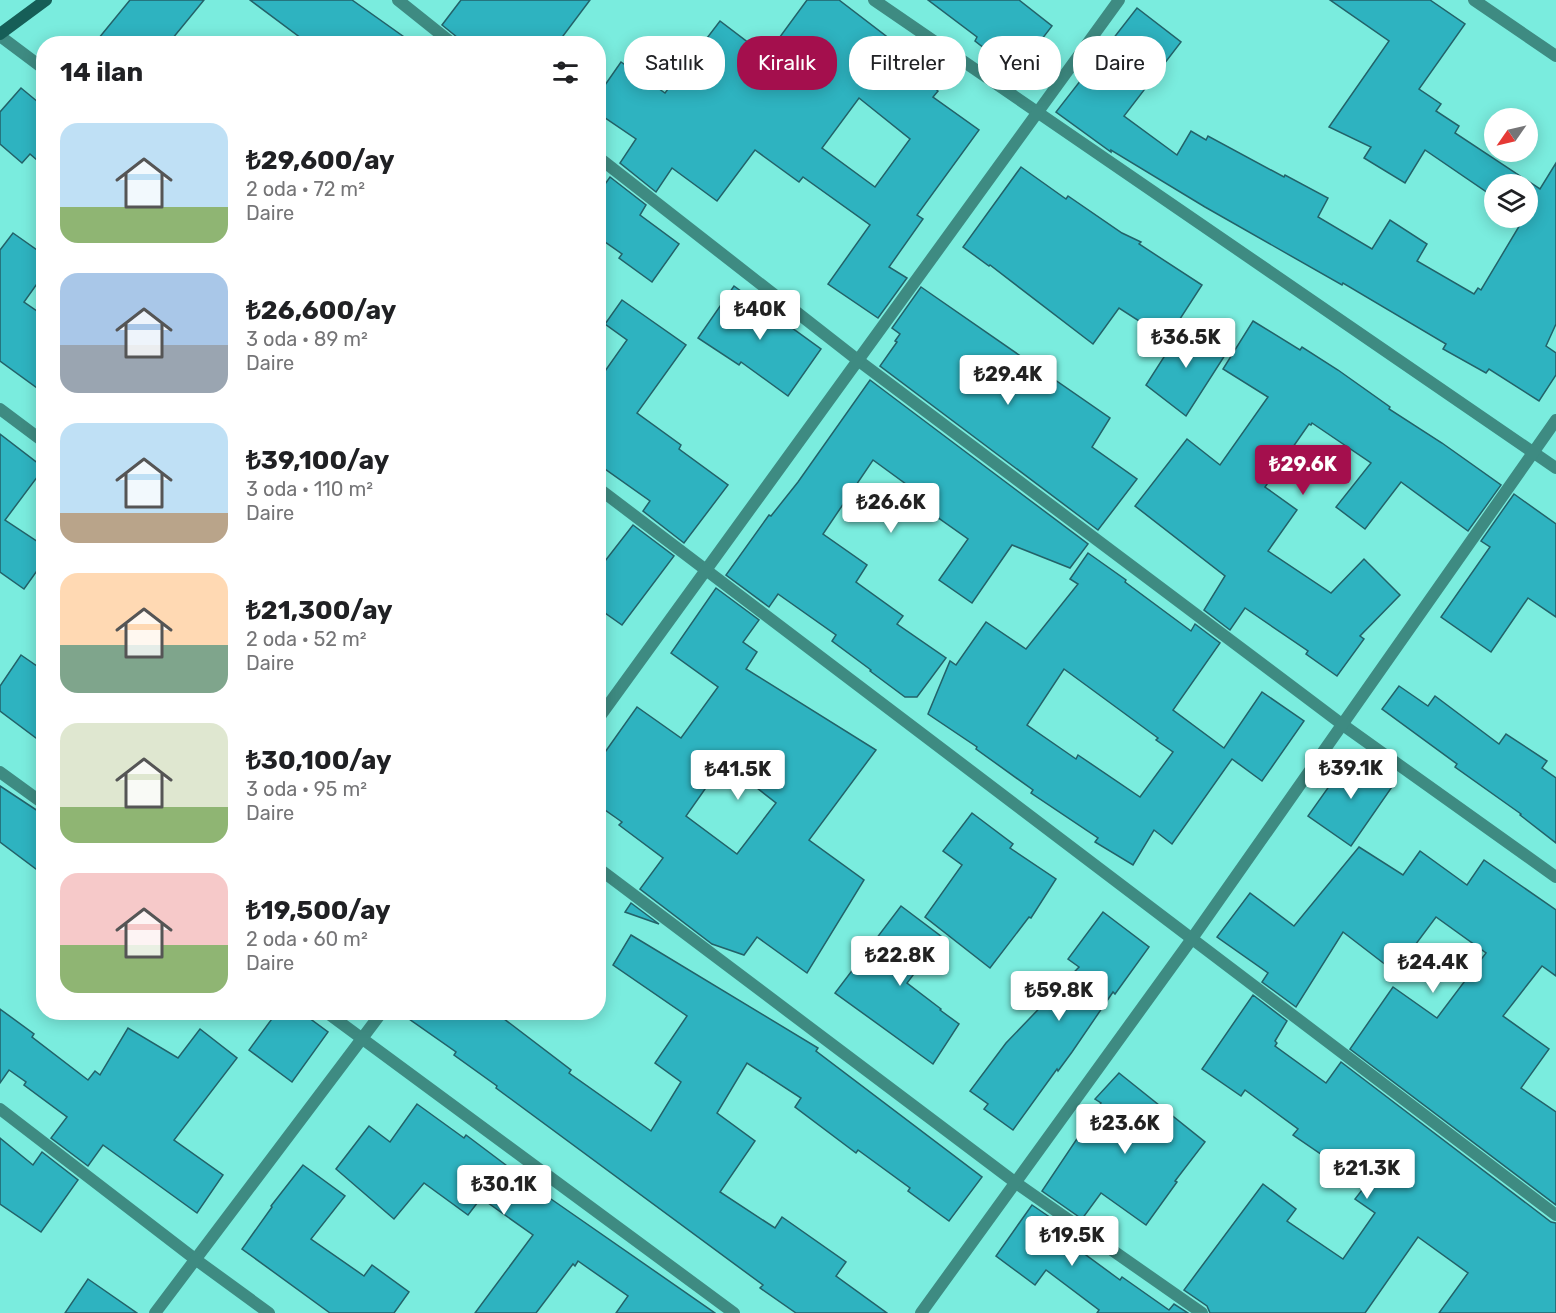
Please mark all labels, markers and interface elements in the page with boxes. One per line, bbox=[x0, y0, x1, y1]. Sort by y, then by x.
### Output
chip: Satılık bbox=[624, 36, 725, 90]
chip: Kiralık bbox=[737, 36, 837, 90]
chip: Filtreler bbox=[849, 36, 966, 90]
chip: Yeni bbox=[978, 36, 1061, 90]
chip: Daire bbox=[1073, 36, 1166, 90]
icon: filters bbox=[549, 56, 582, 89]
text: 14 ilan bbox=[60, 57, 143, 88]
north arrow bbox=[1484, 108, 1538, 162]
map controls bbox=[1484, 108, 1538, 228]
text: ₺29,600/ay bbox=[246, 145, 395, 176]
icon: home bbox=[108, 147, 180, 219]
button: layers bbox=[1484, 174, 1538, 228]
text: 2 oda · 72 m² bbox=[246, 177, 365, 201]
text: Daire bbox=[246, 201, 294, 225]
pin: ₺40K bbox=[724, 290, 796, 341]
text: ₺26,600/ay bbox=[246, 295, 396, 326]
icon: home bbox=[108, 297, 180, 369]
text: ₺40K bbox=[734, 297, 786, 321]
pin: ₺36.5K bbox=[1137, 318, 1235, 369]
text: ₺36.5K bbox=[1151, 325, 1221, 349]
text: 3 oda · 89 m² bbox=[246, 327, 368, 351]
text: Daire bbox=[246, 351, 294, 375]
pin: ₺29.4K bbox=[959, 355, 1057, 406]
text: ₺29.4K bbox=[974, 362, 1042, 386]
text: ₺39,100/ay bbox=[246, 445, 389, 476]
pin: ₺29.6K bbox=[1254, 445, 1352, 496]
icon: home bbox=[108, 447, 180, 519]
text: ₺29.6K bbox=[1269, 452, 1337, 476]
text: 3 oda · 110 m² bbox=[246, 477, 373, 501]
pin: ₺26.6K bbox=[842, 483, 940, 534]
text: ₺26.6K bbox=[856, 490, 926, 514]
text: Daire bbox=[246, 501, 294, 525]
text: ₺21,300/ay bbox=[246, 595, 393, 626]
icon: home bbox=[108, 597, 180, 669]
text: 2 oda · 52 m² bbox=[246, 627, 367, 651]
text: Daire bbox=[246, 651, 294, 675]
text: ₺30,100/ay bbox=[246, 745, 391, 776]
icon: home bbox=[108, 747, 180, 819]
pin: ₺39.1K bbox=[1302, 749, 1400, 800]
pin: ₺41.5K bbox=[689, 750, 787, 801]
text: ₺39.1K bbox=[1319, 756, 1383, 780]
text: ₺41.5K bbox=[705, 757, 771, 781]
text: 3 oda · 95 m² bbox=[246, 777, 367, 801]
text: Daire bbox=[246, 801, 294, 825]
text: ₺19,500/ay bbox=[246, 895, 391, 926]
icon: home bbox=[108, 897, 180, 969]
text: 2 oda · 60 m² bbox=[246, 927, 368, 951]
pin: ₺22.8K bbox=[851, 936, 949, 987]
text: ₺22.8K bbox=[865, 943, 935, 967]
pin: ₺24.4K bbox=[1384, 943, 1482, 994]
text: ₺24.4K bbox=[1398, 950, 1468, 974]
text: Daire bbox=[246, 951, 294, 975]
pin: ₺59.8K bbox=[1010, 971, 1108, 1022]
text: ₺59.8K bbox=[1025, 978, 1093, 1002]
pin: ₺23.6K bbox=[1076, 1104, 1174, 1155]
text: ₺23.6K bbox=[1090, 1111, 1160, 1135]
pin: ₺21.3K bbox=[1318, 1149, 1416, 1200]
text: ₺21.3K bbox=[1334, 1156, 1400, 1180]
pin: ₺30.1K bbox=[455, 1165, 553, 1216]
text: ₺30.1K bbox=[471, 1172, 537, 1196]
pin: ₺19.5K bbox=[1023, 1216, 1121, 1267]
text: ₺19.5K bbox=[1039, 1223, 1105, 1247]

